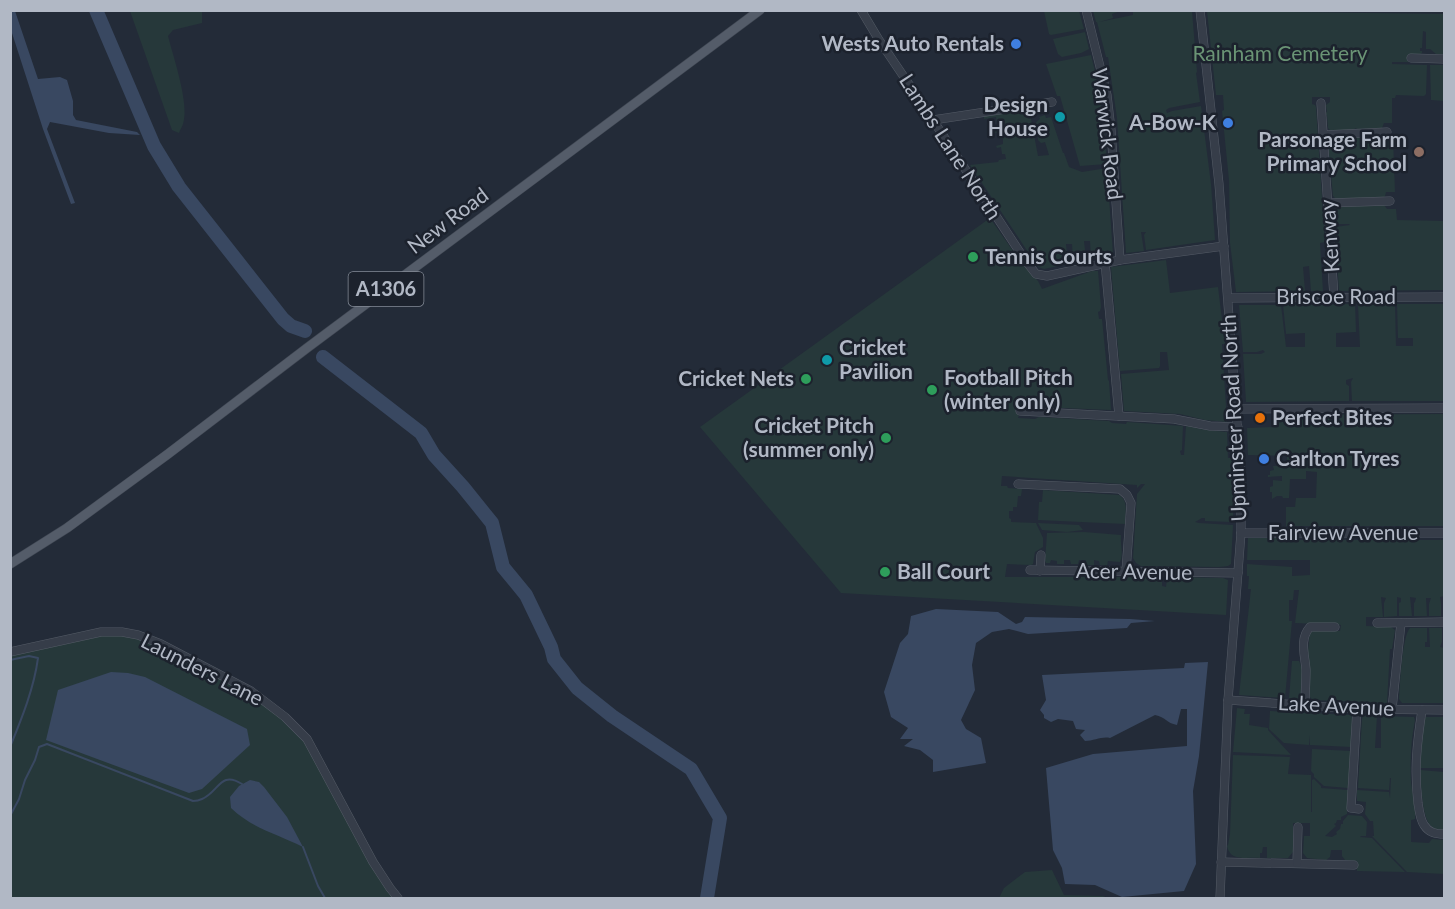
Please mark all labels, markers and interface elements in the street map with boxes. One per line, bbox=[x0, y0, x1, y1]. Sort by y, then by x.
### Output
place label: Wests Auto Rentals bbox=[822, 30, 1004, 55]
marker: Wests Auto Rentals bbox=[1009, 37, 1023, 51]
park label: Rainham Cemetery bbox=[1192, 40, 1368, 65]
street label: Warwick Road bbox=[1088, 66, 1129, 201]
street label: Lambs Lane North bbox=[895, 69, 1008, 224]
place label: Design House bbox=[983, 91, 1048, 140]
place label: A-Bow-K bbox=[1128, 109, 1217, 134]
marker: Design House bbox=[1053, 110, 1067, 124]
marker: A-Bow-K bbox=[1221, 116, 1235, 130]
place label: Parsonage Farm Primary School bbox=[1258, 126, 1407, 175]
marker: Parsonage Farm Primary School bbox=[1412, 145, 1426, 159]
street label: New Road bbox=[402, 181, 492, 258]
street label: Kenway bbox=[1313, 199, 1344, 274]
place label: Tennis Courts bbox=[985, 243, 1112, 268]
marker: Tennis Courts bbox=[966, 250, 980, 264]
road number: A1306 bbox=[348, 272, 424, 306]
street label: Briscoe Road bbox=[1276, 283, 1396, 308]
street label: Upminster Road North bbox=[1215, 314, 1250, 522]
place label: Cricket Pavilion bbox=[839, 334, 913, 383]
marker: Cricket Pavilion bbox=[820, 353, 834, 367]
place label: Football Pitch (winter only) bbox=[944, 364, 1073, 413]
place label: Cricket Nets bbox=[678, 365, 794, 390]
marker: Cricket Nets bbox=[799, 372, 813, 386]
marker: Football Pitch (winter only) bbox=[925, 383, 939, 397]
place label: Perfect Bites bbox=[1272, 404, 1392, 429]
marker: Perfect Bites bbox=[1253, 411, 1267, 425]
place label: Cricket Pitch (summer only) bbox=[743, 412, 874, 461]
marker: Cricket Pitch (summer only) bbox=[879, 431, 893, 445]
place label: Carlton Tyres bbox=[1276, 445, 1400, 470]
marker: Carlton Tyres bbox=[1257, 452, 1271, 466]
street label: Fairview Avenue bbox=[1268, 519, 1418, 544]
street label: Acer Avenue bbox=[1076, 557, 1192, 584]
place label: Ball Court bbox=[897, 558, 990, 583]
marker: Ball Court bbox=[878, 565, 892, 579]
street label: Launders Lane bbox=[137, 627, 268, 710]
street label: Lake Avenue bbox=[1277, 689, 1395, 720]

